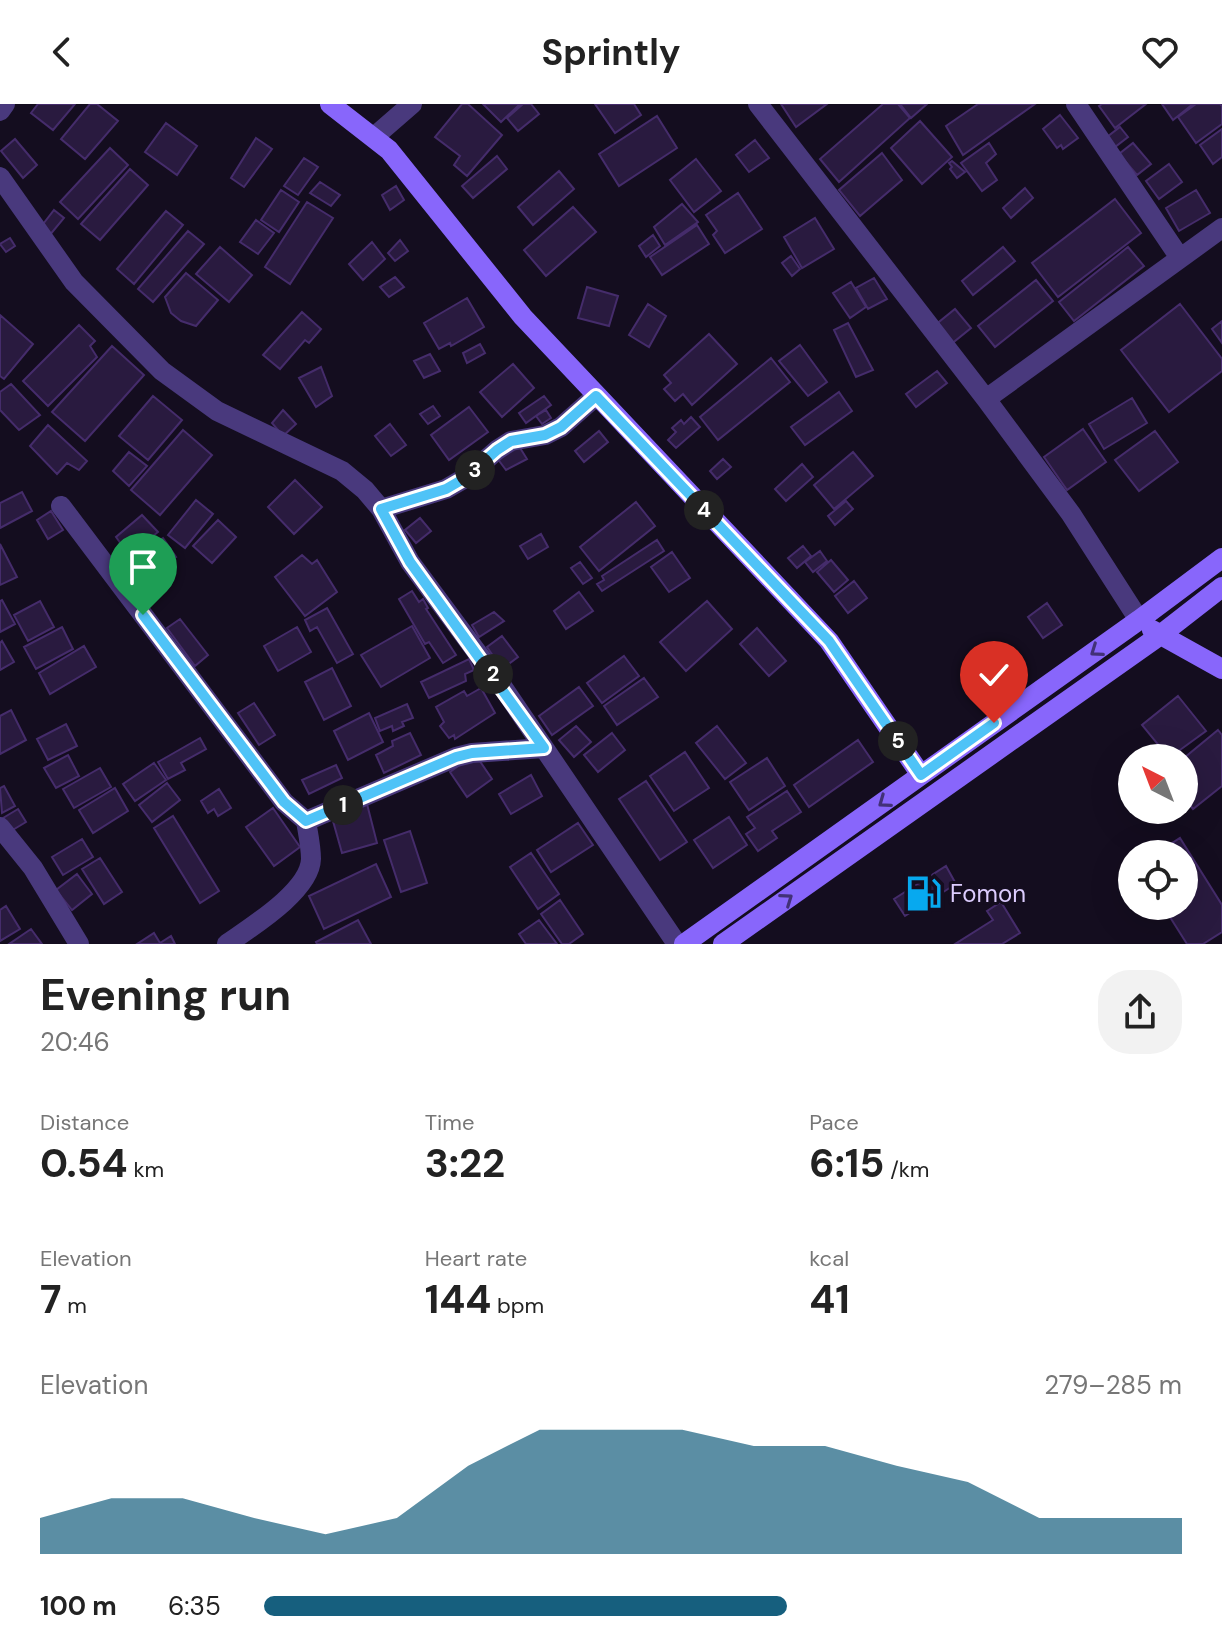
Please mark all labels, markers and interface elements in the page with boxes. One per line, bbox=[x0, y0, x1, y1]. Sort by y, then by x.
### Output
text: Sprintly bbox=[541, 29, 681, 76]
icon: back bbox=[40, 30, 84, 74]
icon: heart bbox=[1138, 30, 1182, 74]
pin: 3 bbox=[455, 450, 495, 490]
text: 3 bbox=[468, 455, 482, 484]
pin: 4 bbox=[684, 490, 724, 530]
text: 4 bbox=[697, 495, 711, 524]
pin bbox=[109, 533, 177, 615]
icon: arrive bbox=[121, 545, 165, 589]
pin bbox=[960, 641, 1028, 723]
one-way arrow bbox=[1090, 641, 1104, 656]
icon: check bbox=[972, 653, 1016, 697]
pin: 2 bbox=[473, 654, 513, 694]
text: 2 bbox=[487, 659, 499, 688]
pin: 5 bbox=[878, 721, 918, 761]
text: 5 bbox=[891, 726, 905, 755]
north arrow bbox=[1118, 744, 1198, 824]
map controls bbox=[1118, 744, 1198, 920]
pin: 1 bbox=[323, 785, 363, 825]
text: 1 bbox=[339, 790, 347, 819]
one-way arrow bbox=[878, 792, 892, 807]
button: locate bbox=[1118, 840, 1198, 920]
fuel station icon: Fomon bbox=[905, 875, 943, 913]
place label: Fomon bbox=[950, 878, 1026, 909]
one-way arrow bbox=[779, 894, 793, 909]
text: Evening run bbox=[40, 966, 291, 1024]
button: share bbox=[1098, 970, 1182, 1054]
text: 20:46 bbox=[40, 1025, 110, 1059]
text: Distance bbox=[40, 1108, 129, 1137]
text: Time bbox=[425, 1108, 474, 1137]
text: Pace bbox=[809, 1108, 859, 1137]
text: 0.54 bbox=[40, 1137, 128, 1189]
text: 3:22 bbox=[425, 1137, 505, 1189]
text: 6:15 bbox=[809, 1137, 884, 1189]
text: km bbox=[128, 1155, 164, 1184]
text: /km bbox=[884, 1155, 929, 1184]
text: Elevation bbox=[40, 1244, 132, 1273]
text: Heart rate bbox=[425, 1244, 527, 1273]
text: kcal bbox=[809, 1244, 849, 1273]
text: 7 bbox=[40, 1273, 61, 1325]
text: 144 bbox=[425, 1273, 491, 1325]
text: 41 bbox=[809, 1273, 850, 1325]
text: m bbox=[61, 1291, 87, 1320]
text: bpm bbox=[491, 1291, 544, 1320]
text: Elevation bbox=[40, 1368, 148, 1402]
text: 279–285 m bbox=[1044, 1368, 1182, 1402]
text: 100 m bbox=[40, 1589, 117, 1623]
text: 6:35 bbox=[168, 1589, 221, 1623]

